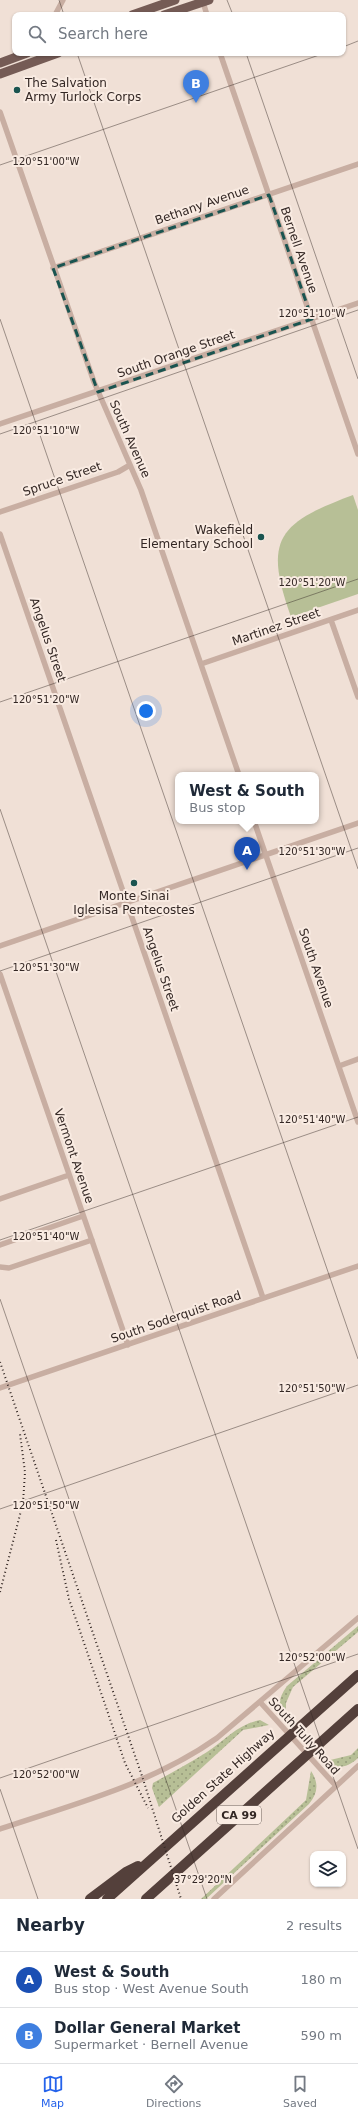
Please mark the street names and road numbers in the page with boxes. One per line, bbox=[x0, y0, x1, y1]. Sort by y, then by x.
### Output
street label: Bethany Avenue bbox=[153, 182, 251, 228]
street label: Bernell Avenue bbox=[278, 205, 320, 295]
street label: South Orange Street bbox=[115, 327, 237, 381]
street label: South Avenue bbox=[107, 398, 153, 480]
street label: Spruce Street bbox=[21, 459, 103, 499]
street label: Angelus Street bbox=[27, 596, 69, 684]
street label: Martinez Street bbox=[230, 605, 322, 649]
street label: Angelus Street bbox=[140, 925, 182, 1013]
street label: South Avenue bbox=[296, 926, 336, 1010]
street label: Vermont Avenue bbox=[51, 1107, 97, 1205]
street label: South Soderquist Road bbox=[109, 1288, 243, 1346]
street label: South Tully Road bbox=[266, 1694, 342, 1778]
street label: Golden State Highway bbox=[169, 1726, 277, 1826]
road number: CA 99 bbox=[217, 1806, 261, 1824]

